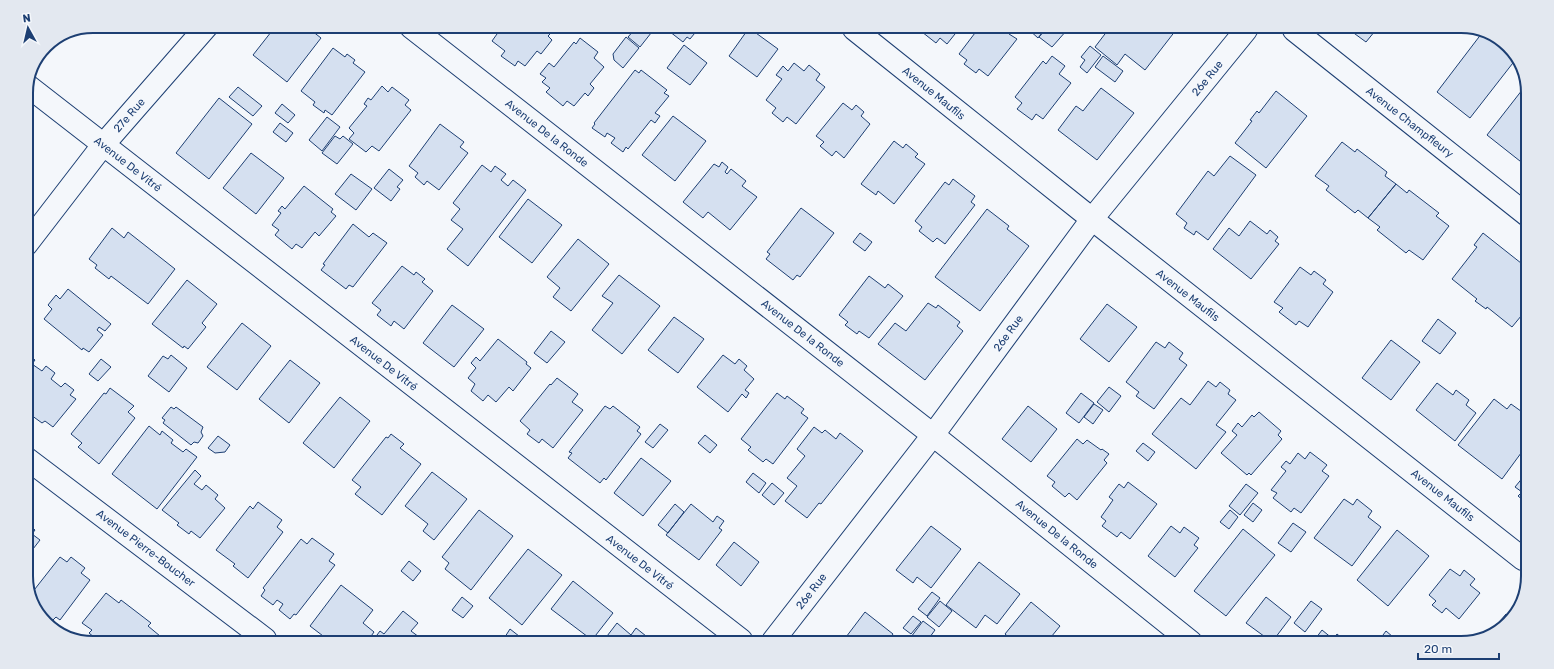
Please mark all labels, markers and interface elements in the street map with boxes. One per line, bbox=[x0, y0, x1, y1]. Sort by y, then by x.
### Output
north arrow bbox=[8, 8, 48, 48]
text: N bbox=[22, 12, 32, 26]
street label: 26e Rue bbox=[1189, 58, 1226, 99]
street label: Avenue Maufils bbox=[900, 64, 968, 123]
street label: Avenue Champfleury bbox=[1363, 84, 1456, 161]
street label: 27e Rue bbox=[111, 96, 148, 135]
street label: Avenue De la Ronde bbox=[503, 97, 591, 170]
street label: Avenue De Vitré bbox=[91, 134, 164, 195]
street label: Avenue Maufils bbox=[1153, 267, 1222, 324]
street label: Avenue De la Ronde bbox=[759, 297, 847, 370]
street label: 26e Rue bbox=[991, 313, 1026, 354]
street label: Avenue De Vitré bbox=[347, 333, 420, 394]
street label: Avenue Maufils bbox=[1408, 467, 1477, 524]
street label: Avenue De la Ronde bbox=[1013, 497, 1100, 572]
street label: Avenue Pierre-Boucher bbox=[94, 507, 198, 590]
street label: Avenue De Vitré bbox=[603, 532, 676, 593]
street label: 26e Rue bbox=[793, 571, 829, 612]
scale bar bbox=[1418, 635, 1499, 661]
text: 20 m bbox=[1424, 642, 1452, 656]

